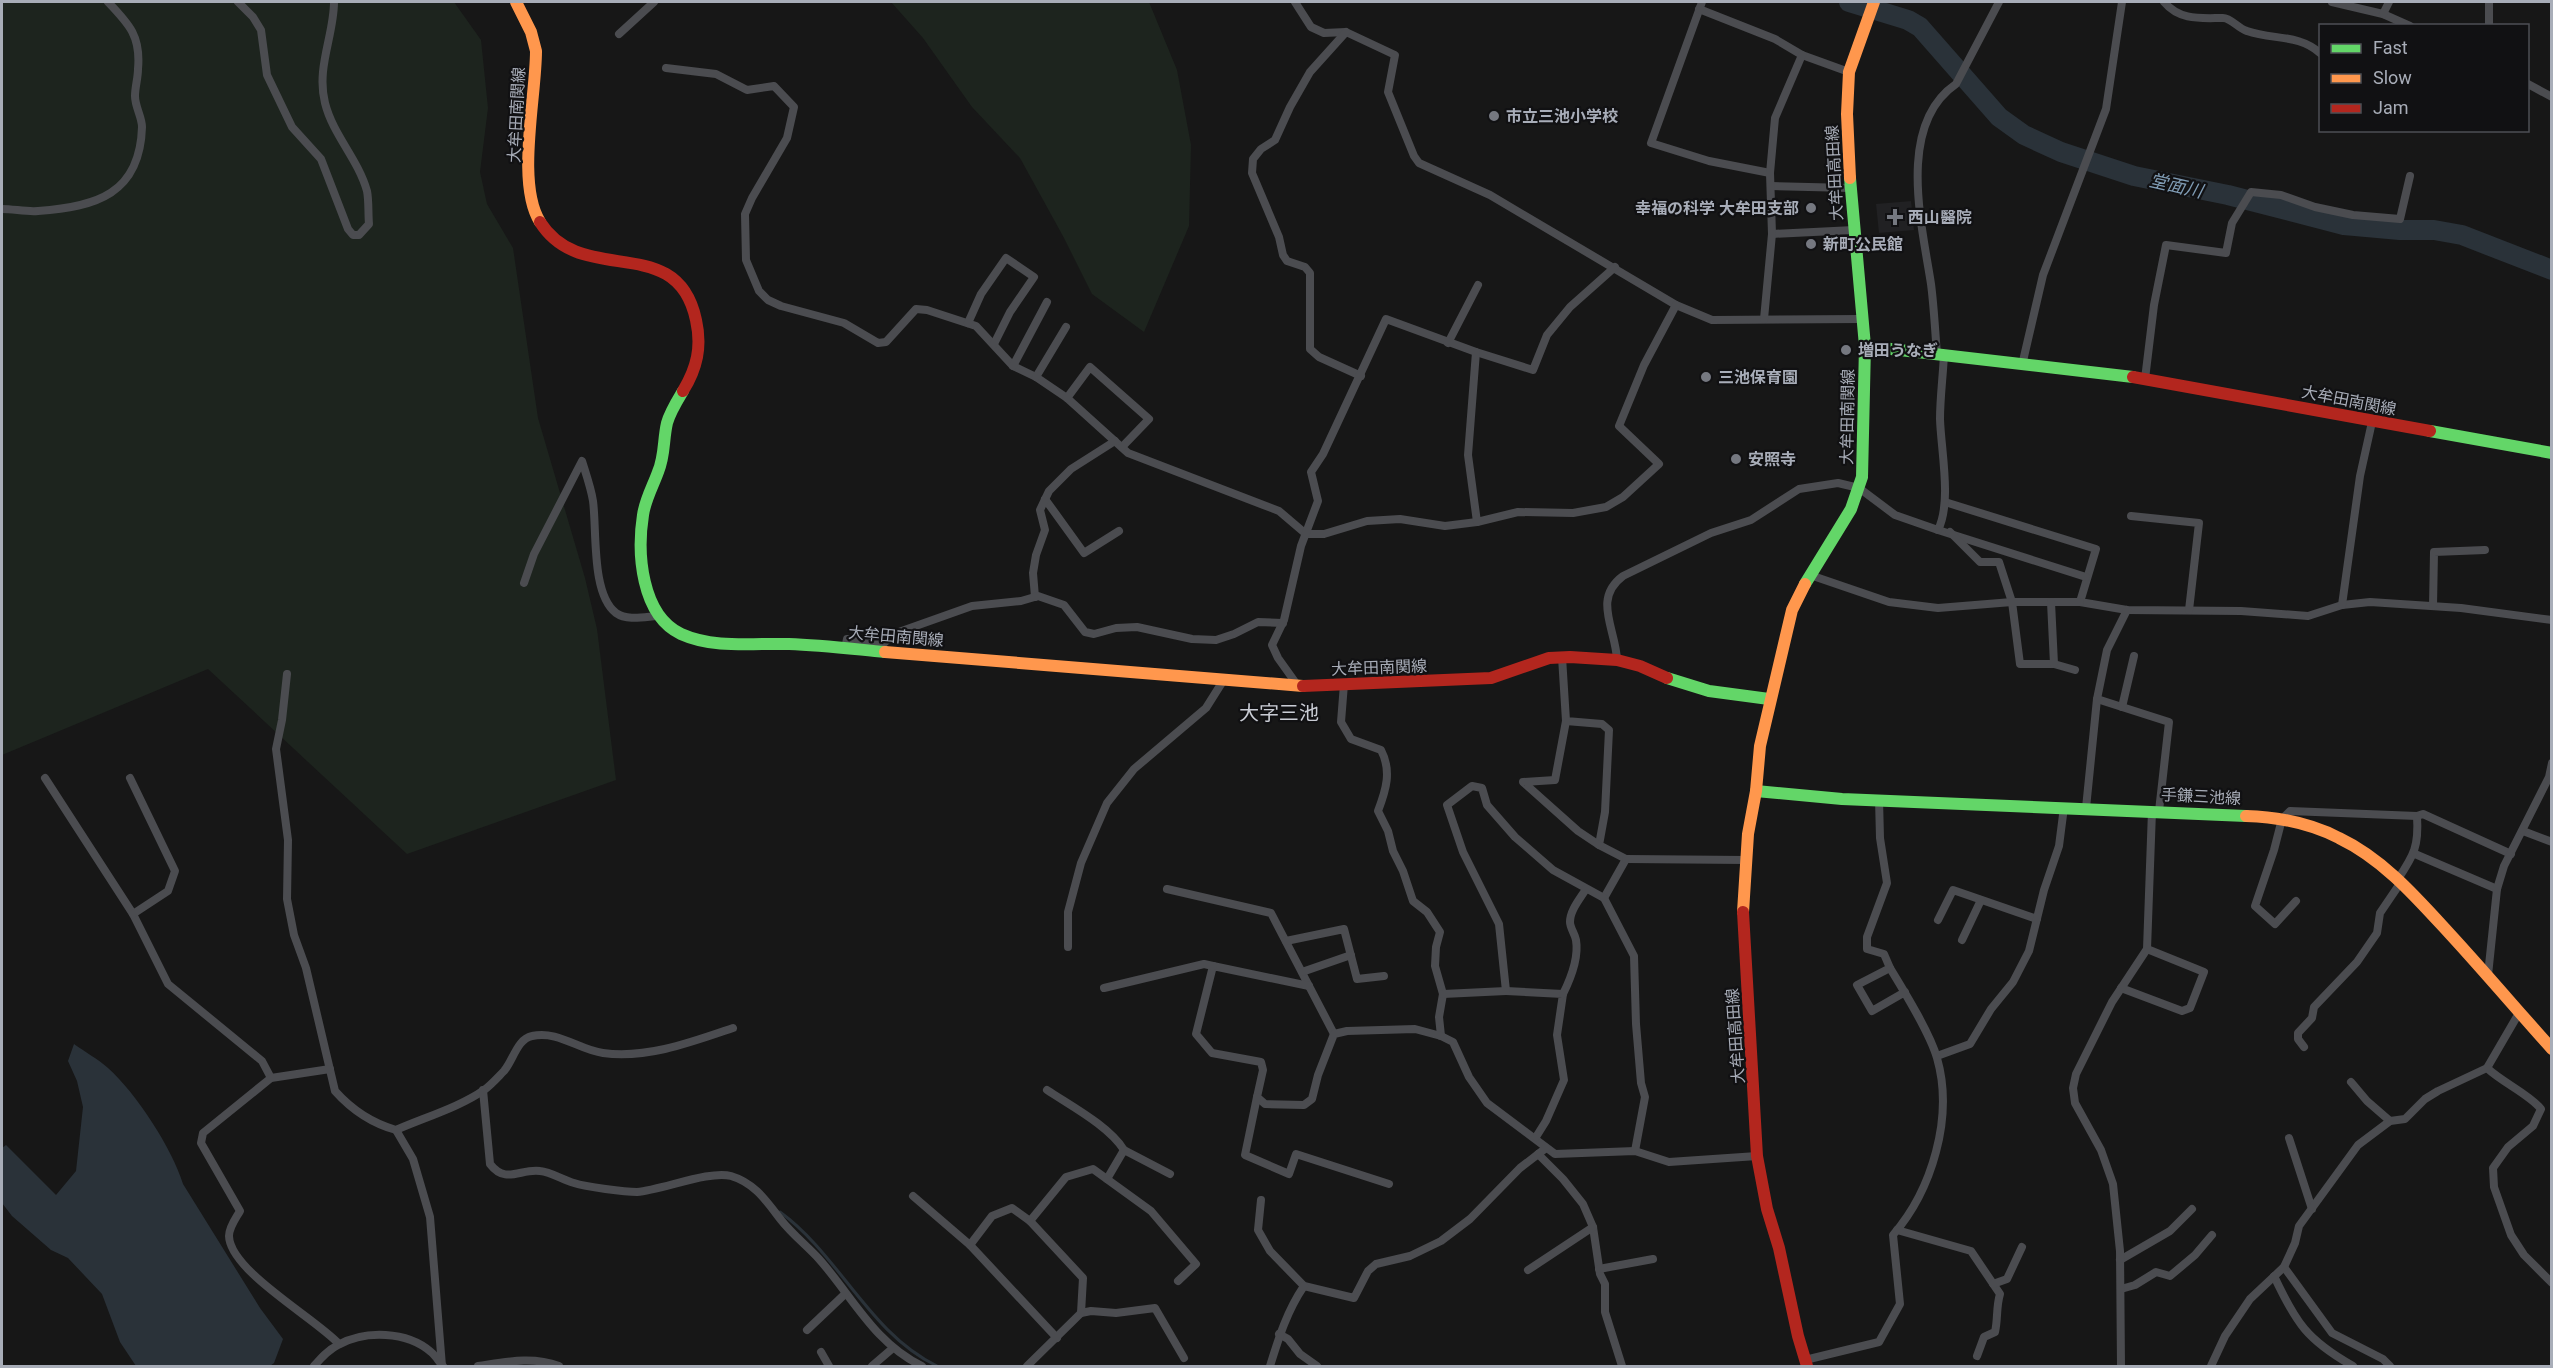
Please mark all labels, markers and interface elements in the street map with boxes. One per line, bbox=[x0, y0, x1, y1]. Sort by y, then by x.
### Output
legend bbox=[2319, 24, 2529, 132]
text: Fast bbox=[2373, 37, 2408, 58]
street label: 大牟田南関線 bbox=[504, 67, 528, 163]
text: Slow bbox=[2373, 67, 2412, 88]
text: Jam bbox=[2373, 97, 2409, 118]
place label: 市立三池小学校 bbox=[1506, 107, 1618, 126]
marker: 市立三池小学校 bbox=[1487, 109, 1501, 123]
street label: 大牟田高田線 bbox=[1822, 125, 1846, 221]
water label: 堂面川 bbox=[2147, 169, 2207, 202]
place label: 幸福の科学 大牟田支部 bbox=[1635, 199, 1799, 218]
marker: 幸福の科学 大牟田支部 bbox=[1804, 201, 1818, 215]
marker: 西山醫院 bbox=[1886, 208, 1904, 226]
place label: 西山醫院 bbox=[1908, 208, 1972, 227]
place label: 新町公民館 bbox=[1823, 235, 1903, 254]
marker: 新町公民館 bbox=[1804, 237, 1818, 251]
place label: 増田うなぎ bbox=[1858, 341, 1938, 360]
marker: 増田うなぎ bbox=[1839, 343, 1853, 357]
place label: 三池保育園 bbox=[1718, 368, 1798, 387]
street label: 大牟田南関線 bbox=[1837, 369, 1858, 465]
marker: 三池保育園 bbox=[1699, 370, 1713, 384]
street label: 大牟田南関線 bbox=[2300, 382, 2398, 419]
place label: 安照寺 bbox=[1748, 450, 1796, 469]
marker: 安照寺 bbox=[1729, 452, 1743, 466]
street label: 大牟田南関線 bbox=[847, 623, 945, 650]
street label: 大牟田南関線 bbox=[1331, 656, 1427, 679]
district label: 大字三池 bbox=[1239, 701, 1319, 725]
street label: 手鎌三池線 bbox=[2161, 785, 2241, 808]
street label: 大牟田高田線 bbox=[1723, 987, 1748, 1085]

